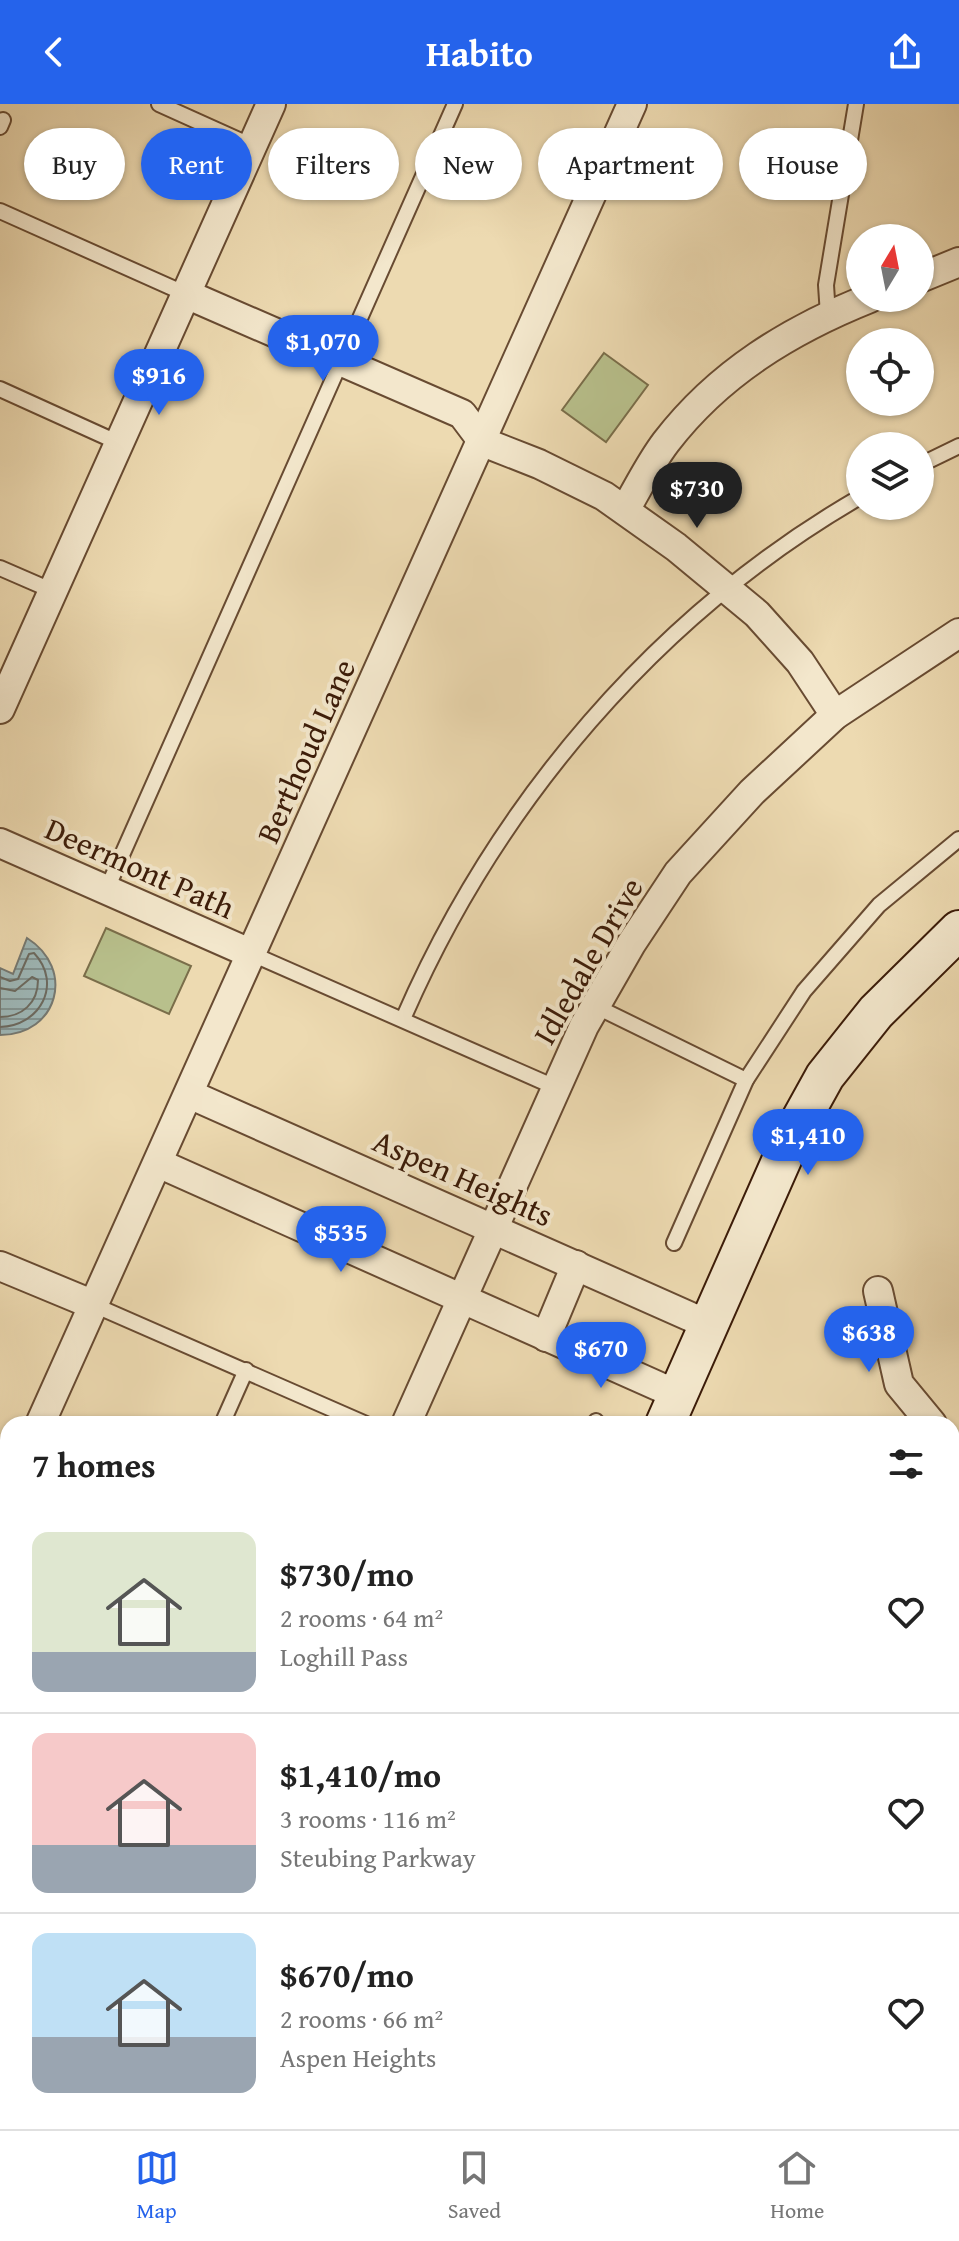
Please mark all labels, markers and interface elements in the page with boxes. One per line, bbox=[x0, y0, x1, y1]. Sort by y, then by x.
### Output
text: Habito bbox=[426, 26, 533, 79]
icon: back bbox=[32, 30, 76, 74]
icon: share bbox=[883, 30, 927, 74]
chip: Buy bbox=[24, 128, 125, 200]
chip: Rent bbox=[141, 128, 252, 200]
chip: Filters bbox=[268, 128, 399, 200]
chip: New bbox=[415, 128, 522, 200]
chip: Apartment bbox=[538, 128, 723, 200]
chip: House bbox=[739, 128, 867, 200]
north arrow bbox=[846, 224, 934, 312]
map controls bbox=[846, 224, 934, 520]
pin: $1,070 bbox=[258, 315, 388, 383]
text: $1,070 bbox=[286, 321, 360, 360]
button: locate bbox=[846, 328, 934, 416]
pin: $916 bbox=[112, 349, 206, 417]
text: $916 bbox=[132, 355, 186, 394]
button: layers bbox=[846, 432, 934, 520]
pin: $730 bbox=[650, 462, 744, 530]
text: $730 bbox=[670, 468, 724, 507]
street label: Berthoud Lane bbox=[244, 651, 367, 850]
street label: Deermont Path bbox=[38, 805, 243, 930]
street label: Idledale Drive bbox=[521, 868, 654, 1053]
pin: $1,410 bbox=[743, 1109, 873, 1177]
text: $1,410 bbox=[771, 1115, 845, 1154]
street label: Aspen Heights bbox=[366, 1117, 561, 1238]
pin: $535 bbox=[294, 1206, 388, 1274]
text: $535 bbox=[314, 1212, 368, 1251]
pin: $638 bbox=[822, 1306, 916, 1374]
text: $638 bbox=[842, 1312, 896, 1351]
pin: $670 bbox=[554, 1322, 648, 1390]
text: $670 bbox=[574, 1328, 628, 1367]
text: 7 homes bbox=[32, 1440, 156, 1489]
icon: filters bbox=[884, 1442, 928, 1486]
text: $730/mo bbox=[280, 1549, 414, 1598]
icon: home bbox=[96, 1564, 192, 1660]
icon: heart bbox=[884, 1590, 928, 1634]
text: 2 rooms · 64 m² bbox=[280, 1598, 443, 1637]
text: Loghill Pass bbox=[280, 1637, 408, 1676]
text: $1,410/mo bbox=[280, 1750, 441, 1799]
icon: home bbox=[96, 1765, 192, 1861]
icon: heart bbox=[884, 1791, 928, 1835]
text: 3 rooms · 116 m² bbox=[280, 1799, 456, 1838]
text: Steubing Parkway bbox=[280, 1838, 476, 1877]
text: $670/mo bbox=[280, 1950, 414, 1999]
icon: home bbox=[96, 1965, 192, 2061]
icon: heart bbox=[884, 1991, 928, 2035]
text: 2 rooms · 66 m² bbox=[280, 1999, 443, 2038]
text: Aspen Heights bbox=[280, 2038, 436, 2077]
tab: Map bbox=[135, 2146, 179, 2226]
tab: Saved bbox=[448, 2146, 501, 2226]
tab: Home bbox=[770, 2146, 824, 2226]

